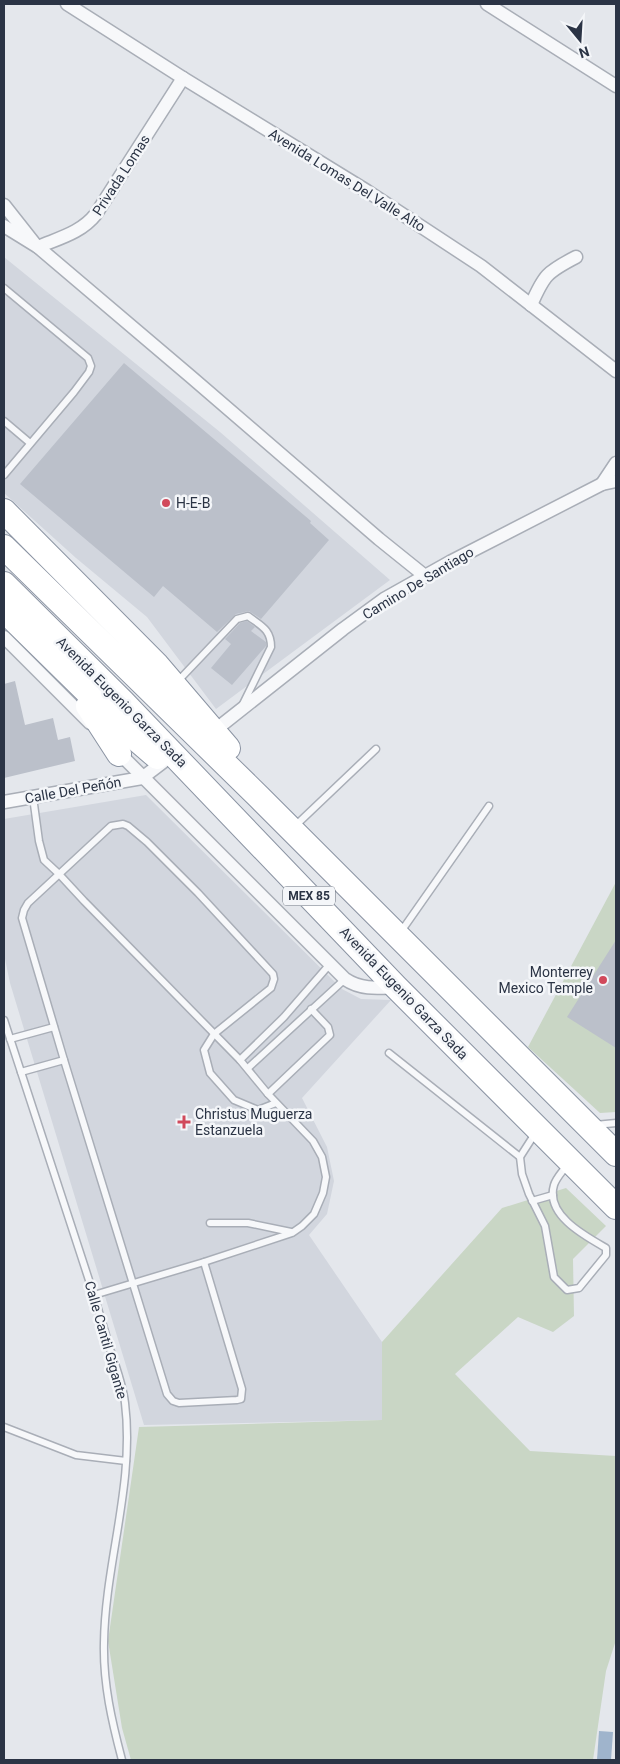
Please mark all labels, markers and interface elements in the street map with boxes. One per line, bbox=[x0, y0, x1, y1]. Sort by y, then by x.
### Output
north arrow bbox=[555, 15, 605, 65]
text: N bbox=[577, 43, 591, 62]
street label: Avenida Lomas Del Valle Alto bbox=[266, 125, 428, 235]
street label: Privada Lomas bbox=[89, 132, 153, 218]
place label: H-E-B bbox=[176, 495, 210, 511]
marker: H-E-B bbox=[160, 497, 172, 509]
street label: Camino De Santiago bbox=[360, 543, 476, 623]
street label: Avenida Eugenio Garza Sada bbox=[53, 633, 191, 771]
street label: Calle Del Peñón bbox=[24, 774, 122, 806]
road number: MEX 85 bbox=[283, 886, 335, 906]
street label: Avenida Eugenio Garza Sada bbox=[336, 923, 472, 1063]
place label: Monterrey Mexico Temple bbox=[498, 964, 593, 996]
marker: Monterrey Mexico Temple bbox=[597, 974, 609, 986]
place label: Christus Muguerza Estanzuela bbox=[195, 1106, 312, 1138]
marker: Christus Muguerza Estanzuela bbox=[177, 1115, 191, 1129]
street label: Calle Cantil Gigante bbox=[82, 1279, 130, 1401]

